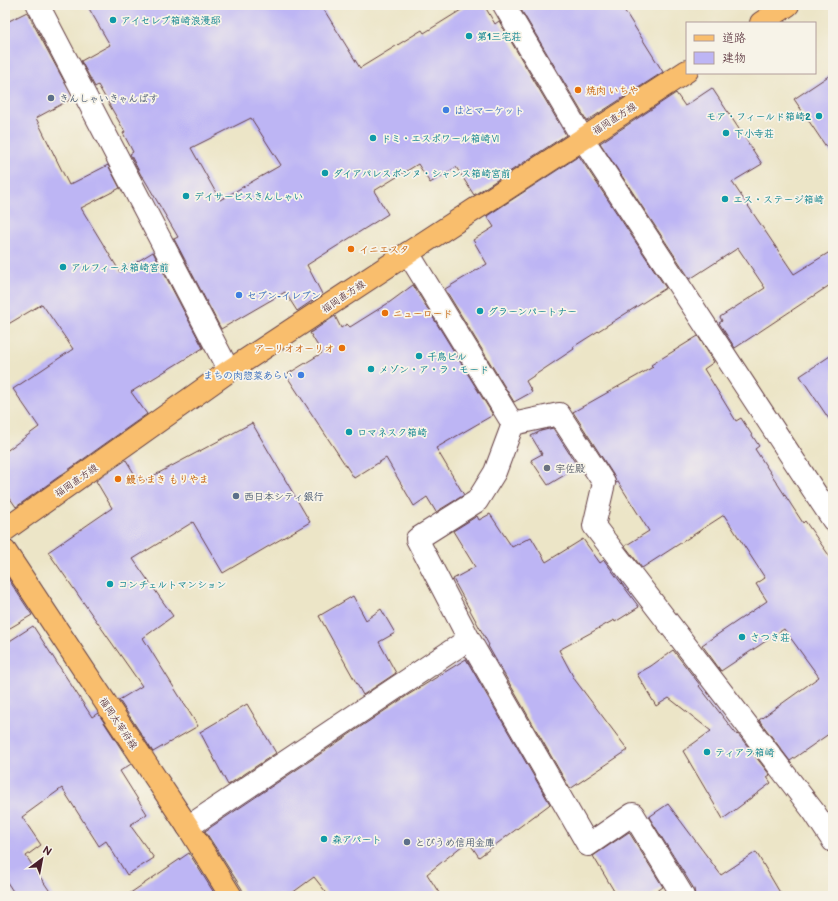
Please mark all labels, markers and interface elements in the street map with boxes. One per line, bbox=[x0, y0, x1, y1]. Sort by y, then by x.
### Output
marker: アイセレブ箱崎浪漫邸 bbox=[108, 15, 118, 25]
place label: アイセレブ箱崎浪漫邸 bbox=[121, 15, 220, 27]
legend bbox=[686, 22, 816, 74]
marker: 第1三宅荘 bbox=[464, 31, 474, 41]
place label: 第1三宅荘 bbox=[477, 31, 521, 43]
text: 道路 bbox=[722, 31, 746, 46]
text: 建物 bbox=[722, 51, 746, 66]
marker: 焼肉 いちや bbox=[573, 85, 583, 95]
place label: 焼肉 いちや bbox=[586, 85, 639, 97]
marker: きんしゃいきゃんぱす bbox=[46, 93, 56, 103]
place label: きんしゃいきゃんぱす bbox=[59, 93, 158, 105]
street label: 福岡直方線 bbox=[590, 100, 639, 137]
marker: はとマーケット bbox=[441, 105, 451, 115]
place label: はとマーケット bbox=[454, 105, 524, 117]
place label: モア・フィールド箱崎2 bbox=[706, 111, 811, 123]
marker: モア・フィールド箱崎2 bbox=[814, 111, 824, 121]
marker: 下小寺荘 bbox=[721, 128, 731, 138]
place label: 下小寺荘 bbox=[734, 128, 774, 140]
marker: ドミ・エスポワール箱崎Ⅵ bbox=[368, 133, 378, 143]
place label: ドミ・エスポワール箱崎Ⅵ bbox=[381, 133, 501, 145]
marker: ダイアパレスボンヌ・シャンス箱崎宮前 bbox=[320, 168, 330, 178]
place label: ダイアパレスボンヌ・シャンス箱崎宮前 bbox=[333, 168, 511, 180]
marker: デイサービスきんしゃい bbox=[181, 191, 191, 201]
place label: デイサービスきんしゃい bbox=[194, 191, 304, 203]
marker: エス・ステージ箱崎 bbox=[720, 194, 730, 204]
place label: エス・ステージ箱崎 bbox=[733, 194, 824, 206]
marker: イニエスタ bbox=[346, 244, 356, 254]
place label: イニエスタ bbox=[359, 244, 409, 256]
marker: アルフィーネ箱崎宮前 bbox=[58, 262, 68, 272]
place label: アルフィーネ箱崎宮前 bbox=[71, 262, 169, 274]
street label: 福岡直方線 bbox=[319, 278, 368, 316]
marker: セブン-イレブン bbox=[234, 290, 244, 300]
place label: セブン-イレブン bbox=[247, 290, 321, 302]
marker: グラーンパートナー bbox=[475, 306, 485, 316]
place label: グラーンパートナー bbox=[488, 306, 577, 318]
marker: ニューロード bbox=[380, 308, 390, 318]
place label: ニューロード bbox=[393, 308, 452, 320]
place label: アーリオオーリオ bbox=[254, 343, 334, 355]
marker: アーリオオーリオ bbox=[337, 343, 347, 353]
marker: 千鳥ビル bbox=[414, 351, 424, 361]
place label: 千鳥ビル bbox=[427, 351, 467, 363]
marker: メゾン・ア・ラ・モード bbox=[366, 364, 376, 374]
place label: メゾン・ア・ラ・モード bbox=[379, 364, 489, 376]
place label: まちの肉惣菜あらい bbox=[203, 370, 293, 382]
marker: まちの肉惣菜あらい bbox=[296, 370, 306, 380]
marker: ロマネスク箱崎 bbox=[344, 427, 354, 437]
place label: ロマネスク箱崎 bbox=[357, 427, 427, 439]
street label: 福岡直方線 bbox=[53, 462, 100, 500]
marker: 宇佐殿 bbox=[542, 463, 552, 473]
place label: 宇佐殿 bbox=[555, 463, 585, 475]
marker: 鰻ちまき もりやま bbox=[113, 474, 123, 484]
place label: 鰻ちまき もりやま bbox=[126, 474, 209, 486]
marker: 西日本シティ銀行 bbox=[231, 491, 241, 501]
place label: 西日本シティ銀行 bbox=[244, 491, 323, 503]
marker: コンチェルトマンション bbox=[105, 579, 115, 589]
place label: コンチェルトマンション bbox=[118, 579, 226, 591]
marker: さつき荘 bbox=[737, 632, 747, 642]
place label: さつき荘 bbox=[750, 632, 790, 644]
street label: 福岡太宰府線 bbox=[96, 695, 140, 752]
marker: ティアラ箱崎 bbox=[702, 747, 712, 757]
place label: ティアラ箱崎 bbox=[715, 747, 774, 759]
marker: 森アパート bbox=[319, 834, 329, 844]
place label: 森アパート bbox=[332, 834, 381, 846]
marker: とびうめ信用金庫 bbox=[402, 837, 412, 847]
place label: とびうめ信用金庫 bbox=[415, 837, 495, 849]
north arrow bbox=[22, 839, 62, 879]
text: N bbox=[40, 843, 54, 859]

